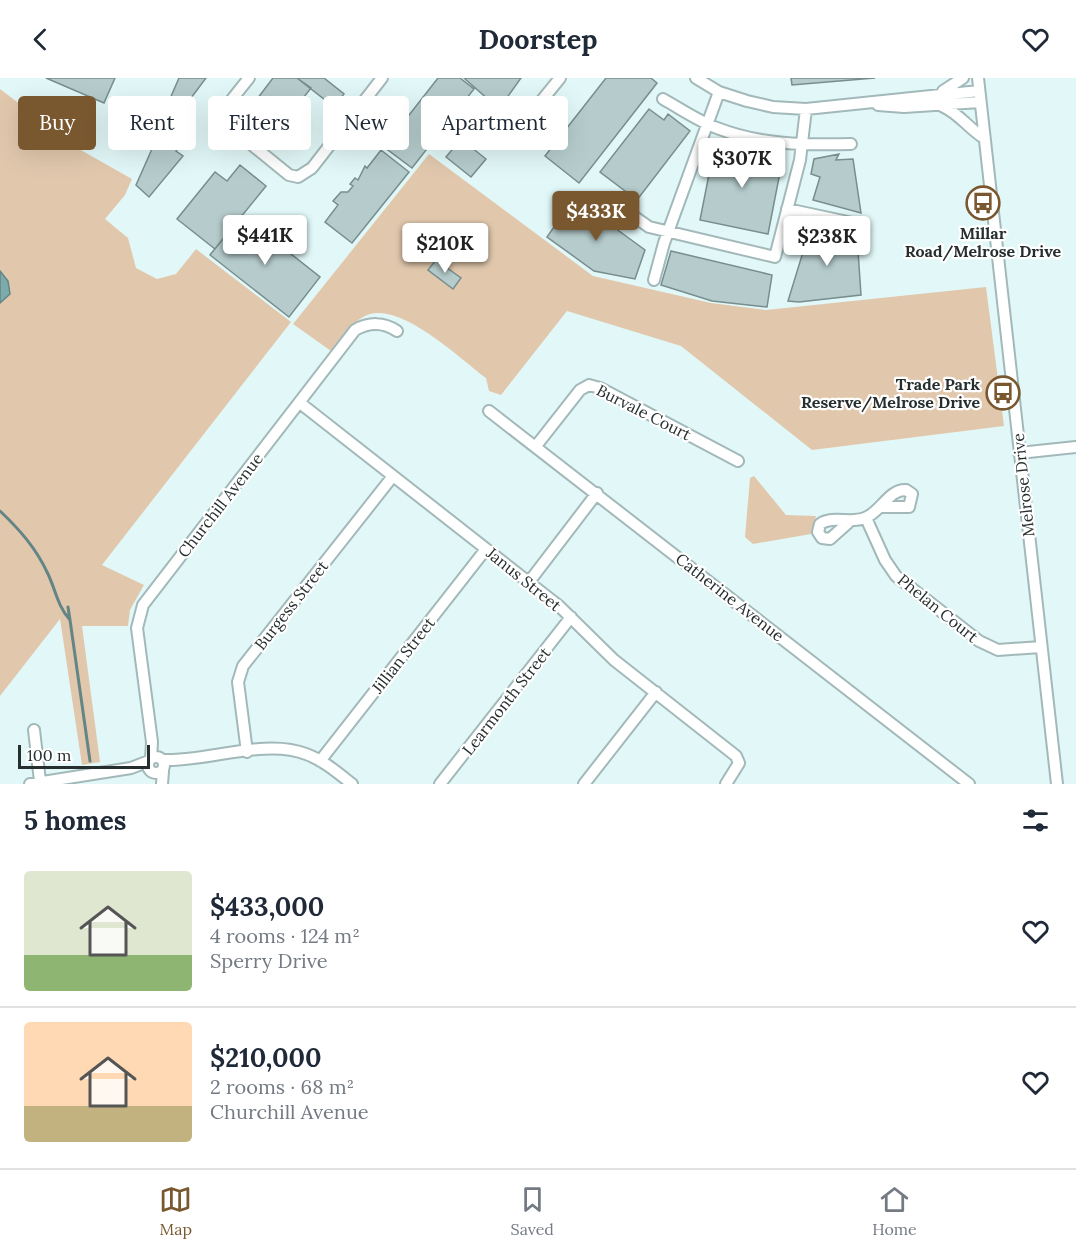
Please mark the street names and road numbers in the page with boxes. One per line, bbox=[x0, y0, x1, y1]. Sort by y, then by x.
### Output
street label: Burvale Court bbox=[593, 380, 695, 445]
street label: Melrose Drive bbox=[1008, 432, 1038, 538]
street label: Churchill Avenue bbox=[173, 449, 267, 561]
street label: Janus Street bbox=[482, 542, 566, 616]
street label: Catherine Avenue bbox=[672, 548, 788, 646]
street label: Burgess Street bbox=[250, 556, 333, 654]
street label: Phelan Court bbox=[894, 569, 983, 647]
street label: Jillian Street bbox=[366, 612, 439, 698]
street label: Learmonth Street bbox=[458, 642, 555, 759]

